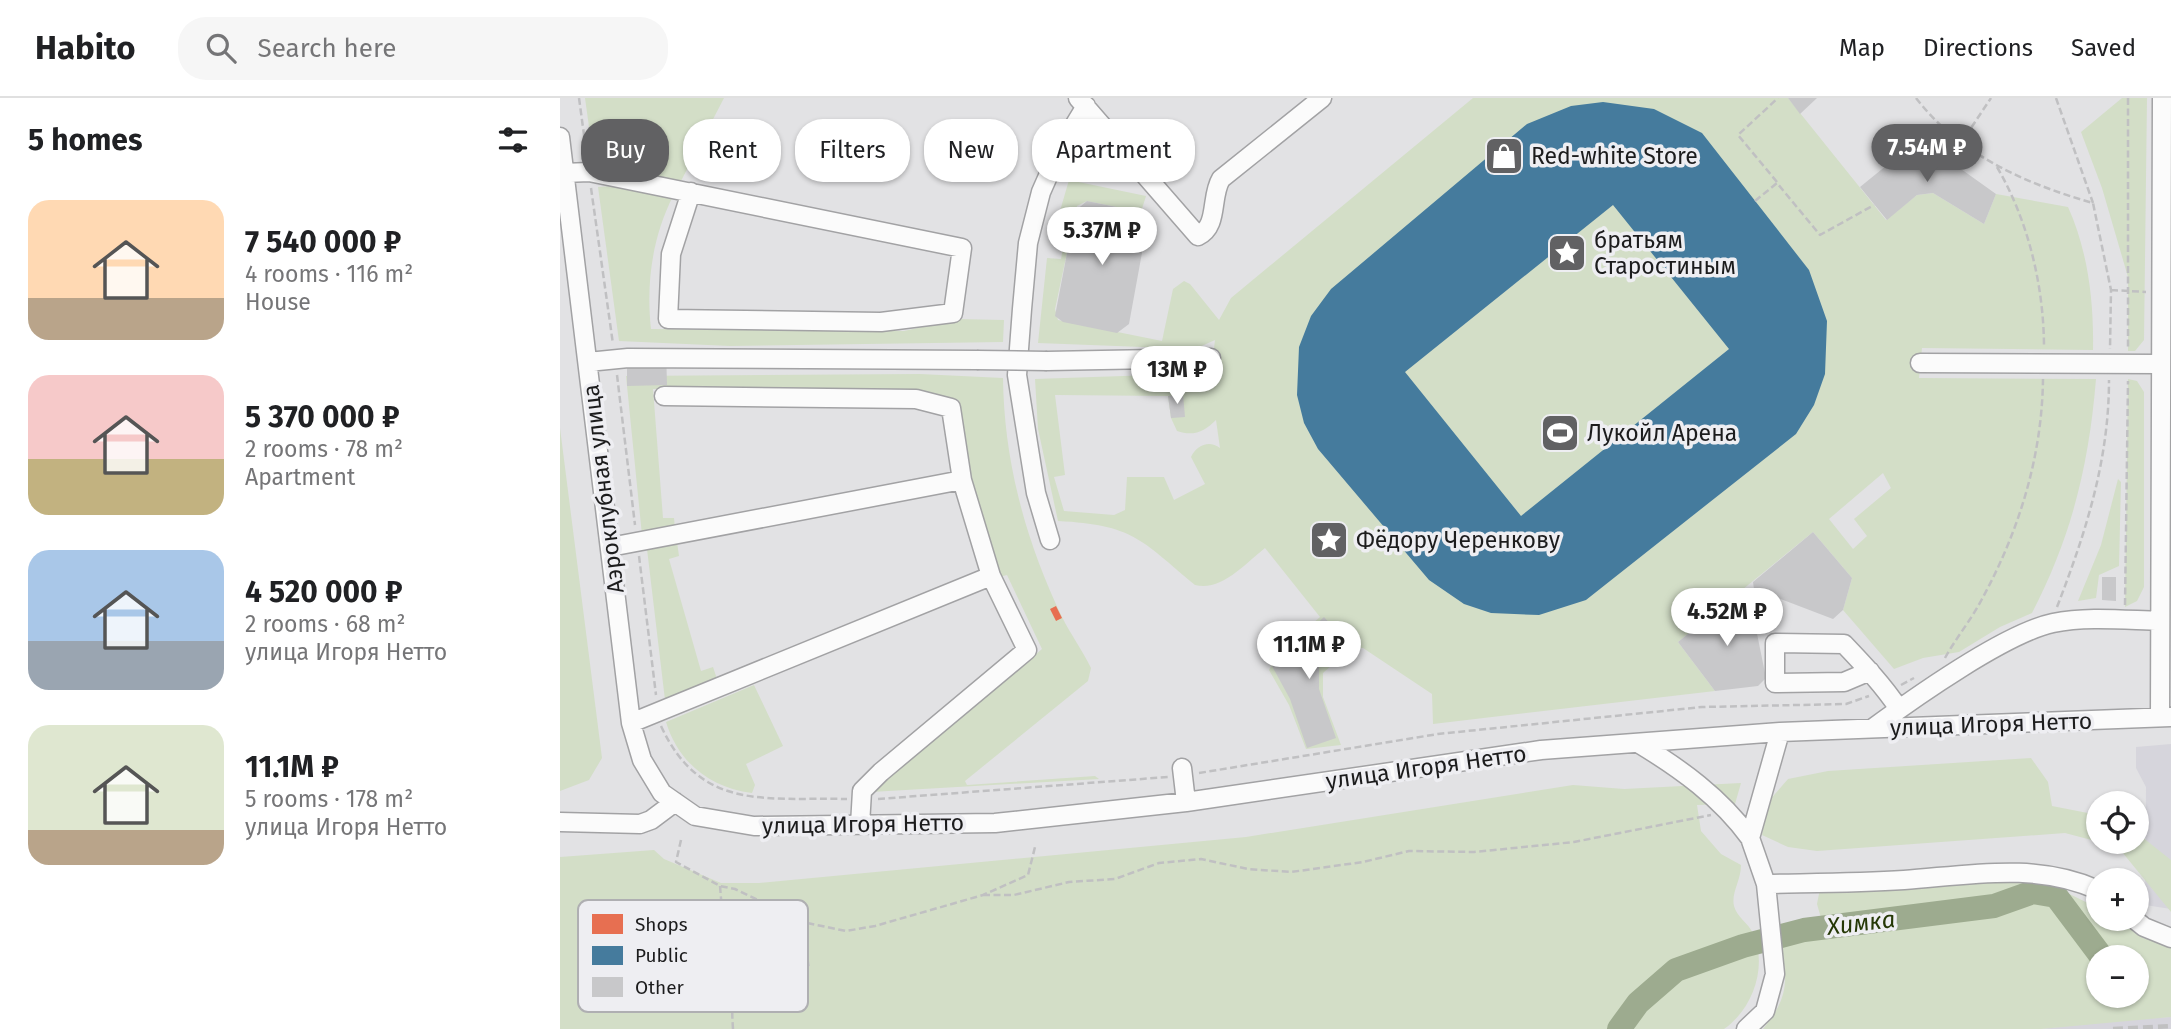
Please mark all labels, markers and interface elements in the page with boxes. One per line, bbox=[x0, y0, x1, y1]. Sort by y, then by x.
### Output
search box bbox=[178, 17, 668, 80]
text: Habito bbox=[35, 28, 136, 68]
icon: search bbox=[202, 29, 240, 67]
text: Search here bbox=[258, 33, 396, 64]
text: Map bbox=[1839, 34, 1885, 62]
text: Directions bbox=[1923, 34, 2033, 62]
text: Saved bbox=[2071, 34, 2136, 62]
chip: Buy bbox=[581, 119, 669, 182]
chip: Rent bbox=[683, 119, 781, 182]
chip: Filters bbox=[795, 119, 910, 182]
chip: New bbox=[924, 119, 1018, 182]
chip: Apartment bbox=[1032, 119, 1195, 182]
icon: filters bbox=[494, 121, 532, 159]
text: 5 homes bbox=[28, 122, 142, 158]
pin: 7.54M ₽ bbox=[1862, 125, 1992, 184]
text: 7.54M ₽ bbox=[1887, 133, 1967, 161]
shop icon: Red-white Store bbox=[1483, 135, 1525, 177]
place label: Red-white Store bbox=[1531, 142, 1698, 170]
pin: 5.37M ₽ bbox=[1037, 208, 1167, 267]
text: 5.37M ₽ bbox=[1063, 216, 1141, 244]
text: 7 540 000 ₽ bbox=[245, 224, 401, 260]
place label: братьям Старостиным bbox=[1594, 226, 1736, 280]
icon: home bbox=[84, 228, 168, 312]
place icon: братьям Старостиным bbox=[1546, 232, 1588, 274]
text: 4 rooms · 116 m² bbox=[245, 260, 413, 288]
text: House bbox=[245, 288, 311, 316]
pin: 13M ₽ bbox=[1128, 346, 1226, 406]
text: 13M ₽ bbox=[1147, 355, 1207, 383]
street label: Аэроклубная улица bbox=[576, 383, 630, 595]
text: 5 370 000 ₽ bbox=[245, 399, 400, 435]
icon: home bbox=[84, 403, 168, 487]
sports icon: Лукойл Арена bbox=[1539, 412, 1581, 454]
place label: Лукойл Арена bbox=[1587, 419, 1737, 447]
text: 2 rooms · 78 m² bbox=[245, 435, 403, 463]
text: Apartment bbox=[245, 463, 355, 491]
place icon: Фёдору Черенкову bbox=[1308, 519, 1350, 561]
place label: Фёдору Черенкову bbox=[1356, 526, 1561, 554]
text: 4 520 000 ₽ bbox=[245, 574, 403, 610]
icon: home bbox=[84, 578, 168, 662]
pin: 4.52M ₽ bbox=[1662, 588, 1792, 648]
text: 4.52M ₽ bbox=[1687, 597, 1767, 625]
text: 2 rooms · 68 m² bbox=[245, 610, 406, 638]
pin: 11.1M ₽ bbox=[1244, 622, 1374, 681]
text: 11.1M ₽ bbox=[1273, 630, 1345, 658]
text: улица Игоря Нетто bbox=[245, 638, 447, 666]
street label: улица Игоря Нетто bbox=[1889, 706, 2093, 742]
street label: улица Игоря Нетто bbox=[1324, 739, 1528, 795]
text: 11.1M ₽ bbox=[245, 749, 339, 785]
icon: home bbox=[84, 753, 168, 837]
text: 5 rooms · 178 m² bbox=[245, 785, 413, 813]
map controls bbox=[2086, 791, 2149, 1008]
button: locate bbox=[2086, 791, 2149, 854]
street label: улица Игоря Нетто bbox=[762, 808, 964, 840]
text: улица Игоря Нетто bbox=[245, 813, 447, 841]
button: + bbox=[2086, 868, 2149, 931]
legend bbox=[578, 900, 808, 1012]
water label: Химка bbox=[1824, 905, 1897, 941]
text: Shops bbox=[635, 913, 688, 936]
text: Public bbox=[635, 944, 688, 967]
button: − bbox=[2086, 945, 2149, 1008]
text: Other bbox=[635, 976, 684, 999]

